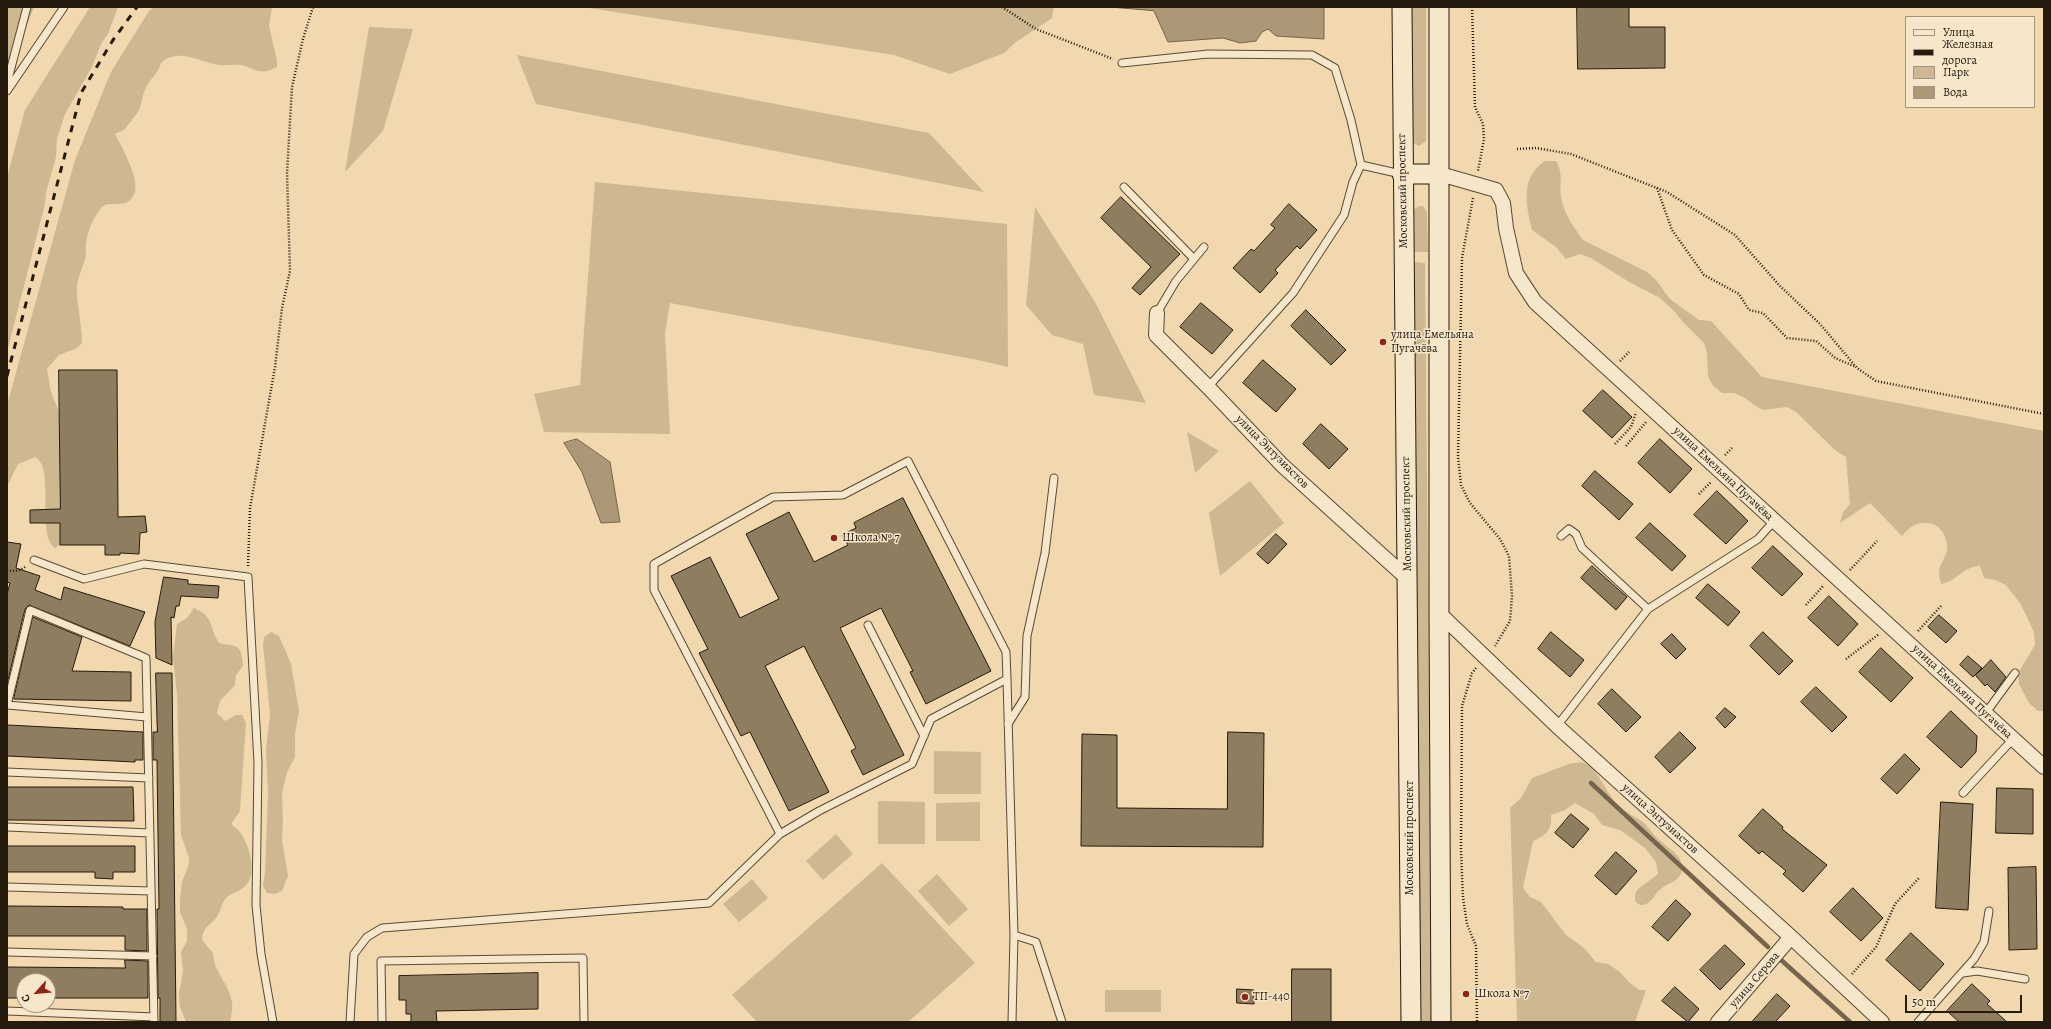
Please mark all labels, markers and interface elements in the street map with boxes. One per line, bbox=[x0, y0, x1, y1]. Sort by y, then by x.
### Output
legend bbox=[1905, 16, 2035, 108]
text: Улица bbox=[1943, 24, 1974, 40]
text: Железная дорога bbox=[1942, 36, 1993, 68]
text: Парк bbox=[1943, 64, 1969, 80]
text: Вода bbox=[1943, 84, 1968, 100]
street label: Московский проспект bbox=[1395, 133, 1411, 249]
place label: улица Емельяна Пугачёва bbox=[1391, 328, 1474, 356]
marker: улица Емельяна Пугачёва bbox=[1378, 337, 1388, 347]
street label: улица Энтузиастов bbox=[1232, 412, 1312, 492]
street label: улица Емельяна Пугачёва bbox=[1670, 424, 1776, 524]
street label: Московский проспект bbox=[1399, 456, 1415, 572]
place label: Школа № 7 bbox=[842, 531, 899, 545]
marker: Школа № 7 bbox=[829, 533, 839, 543]
street label: улица Емельяна Пугачёва bbox=[1909, 642, 2015, 742]
street label: Московский проспект bbox=[1403, 780, 1417, 896]
street label: улица Энтузиастов bbox=[1619, 781, 1701, 857]
street label: улица Серова bbox=[1727, 949, 1783, 1011]
north arrow bbox=[16, 973, 56, 1013]
place label: Школа №7 bbox=[1474, 987, 1529, 1001]
scale bar bbox=[1907, 987, 2024, 1013]
marker: Школа №7 bbox=[1461, 989, 1471, 999]
place label: ТП-440 bbox=[1253, 990, 1290, 1004]
text: С bbox=[18, 992, 34, 1005]
marker: ТП-440 bbox=[1240, 992, 1250, 1002]
text: 50 m bbox=[1912, 994, 1936, 1010]

